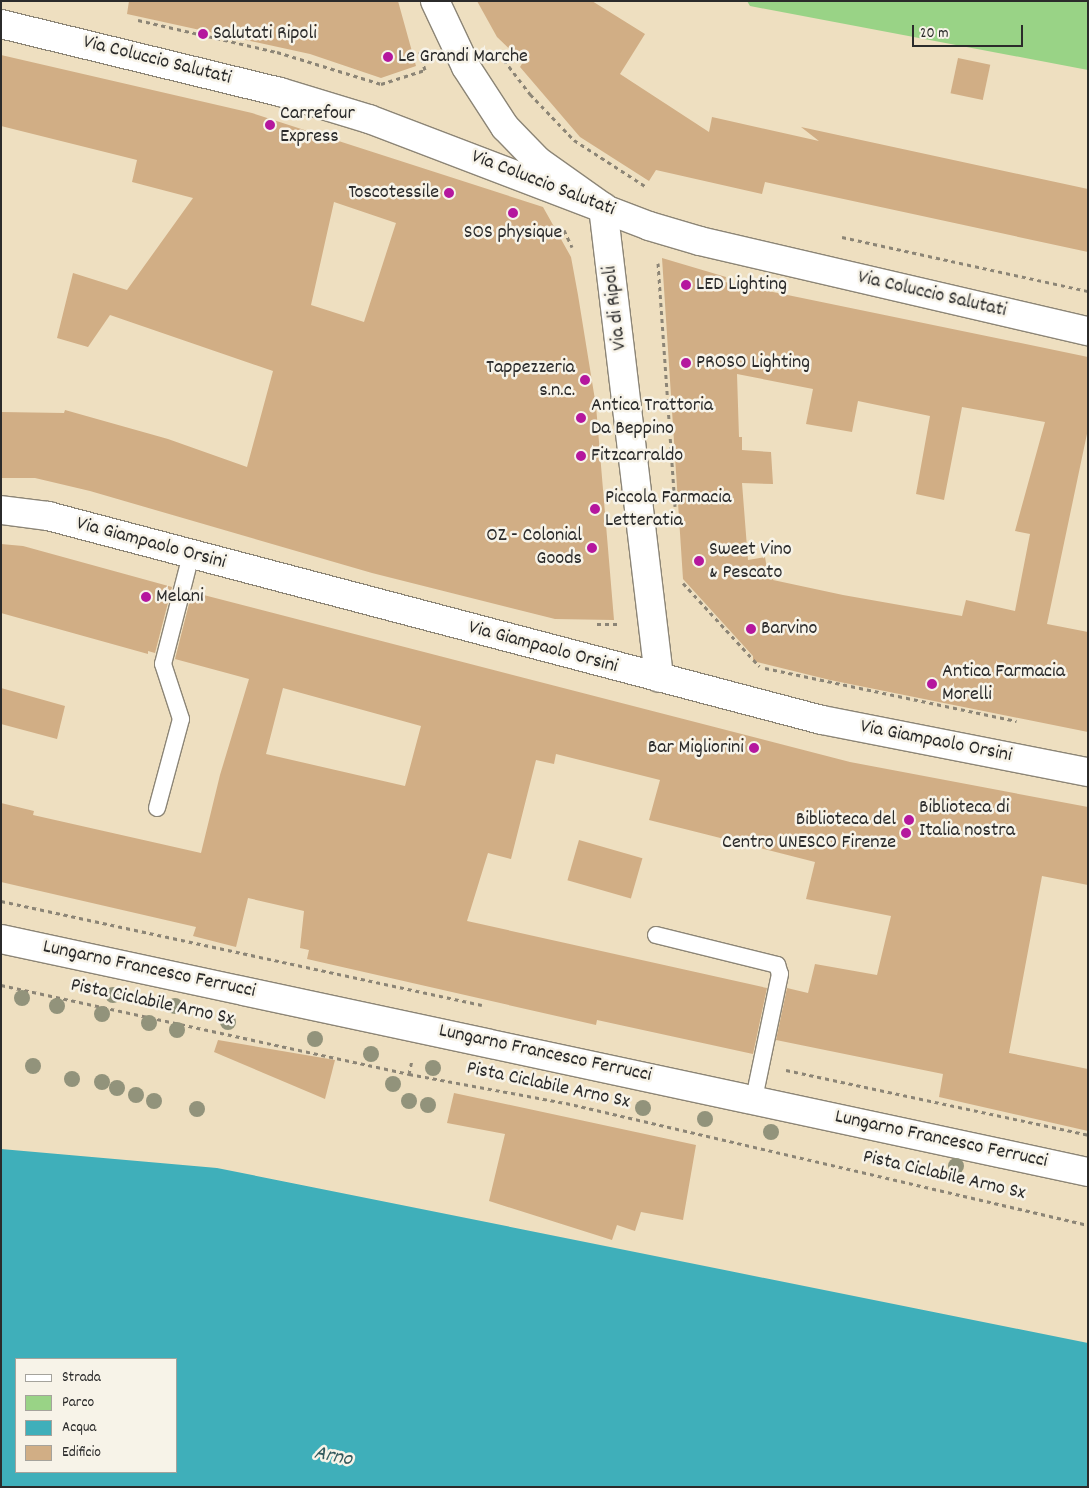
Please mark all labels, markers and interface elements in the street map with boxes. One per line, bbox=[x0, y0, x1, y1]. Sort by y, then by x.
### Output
scale bar bbox=[914, 15, 1025, 47]
place label: Salutati Ripoli bbox=[213, 22, 317, 46]
text: 20 m bbox=[920, 23, 948, 45]
marker: Salutati Ripoli bbox=[197, 28, 209, 40]
street label: Via Coluccio Salutati bbox=[80, 31, 234, 91]
place label: Le Grandi Marche bbox=[398, 45, 528, 69]
marker: Le Grandi Marche bbox=[382, 51, 394, 63]
place label: Carrefour Express bbox=[280, 102, 355, 149]
marker: Carrefour Express bbox=[264, 119, 276, 131]
street label: Via Coluccio Salutati bbox=[468, 146, 618, 222]
place label: Toscotessile bbox=[348, 181, 439, 205]
marker: Toscotessile bbox=[443, 187, 455, 199]
marker: SOS physique bbox=[507, 207, 519, 219]
place label: SOS physique bbox=[464, 221, 562, 245]
street label: Via di Ripoli bbox=[599, 264, 633, 352]
street label: Via Coluccio Salutati bbox=[855, 266, 1009, 324]
place label: LED Lighting bbox=[696, 273, 787, 297]
marker: LED Lighting bbox=[680, 279, 692, 291]
place label: PROSO Lighting bbox=[696, 351, 810, 375]
place label: Tappezzeria s.n.c. bbox=[486, 356, 575, 403]
marker: PROSO Lighting bbox=[680, 357, 692, 369]
marker: Tappezzeria s.n.c. bbox=[579, 374, 591, 386]
place label: Antica Trattoria Da Beppino bbox=[591, 394, 713, 441]
marker: Antica Trattoria Da Beppino bbox=[575, 412, 587, 424]
place label: Fitzcarraldo bbox=[591, 444, 683, 468]
marker: Fitzcarraldo bbox=[575, 450, 587, 462]
place label: Piccola Farmacia Letteratia bbox=[605, 486, 731, 533]
marker: Piccola Farmacia Letteratia bbox=[589, 503, 601, 515]
street label: Via Giampaolo Orsini bbox=[74, 513, 228, 575]
place label: OZ - Colonial Goods bbox=[486, 524, 582, 571]
place label: Sweet Vino & Pescato bbox=[709, 538, 792, 585]
marker: OZ - Colonial Goods bbox=[586, 542, 598, 554]
marker: Sweet Vino & Pescato bbox=[693, 555, 705, 567]
place label: Melani bbox=[156, 585, 204, 609]
marker: Melani bbox=[140, 591, 152, 603]
street label: Via Giampaolo Orsini bbox=[466, 617, 620, 679]
place label: Barvino bbox=[761, 617, 817, 641]
marker: Barvino bbox=[745, 623, 757, 635]
place label: Antica Farmacia Morelli bbox=[942, 660, 1065, 707]
marker: Antica Farmacia Morelli bbox=[926, 678, 938, 690]
street label: Via Giampaolo Orsini bbox=[858, 716, 1014, 768]
place label: Bar Migliorini bbox=[648, 736, 744, 760]
marker: Bar Migliorini bbox=[748, 742, 760, 754]
place label: Biblioteca di Italia nostra bbox=[919, 796, 1015, 843]
place label: Biblioteca del Centro UNESCO Firenze bbox=[722, 809, 896, 856]
marker: Biblioteca di Italia nostra bbox=[903, 814, 915, 826]
marker: Biblioteca del Centro UNESCO Firenze bbox=[900, 827, 912, 839]
street label: Lungarno Francesco Ferrucci bbox=[40, 936, 258, 1004]
street label: Pista Ciclabile Arno Sx bbox=[68, 974, 236, 1032]
street label: Lungarno Francesco Ferrucci bbox=[436, 1020, 654, 1088]
street label: Pista Ciclabile Arno Sx bbox=[464, 1057, 632, 1115]
street label: Lungarno Francesco Ferrucci bbox=[832, 1106, 1050, 1174]
street label: Pista Ciclabile Arno Sx bbox=[860, 1146, 1028, 1206]
legend bbox=[15, 1358, 178, 1473]
text: Strada bbox=[62, 1367, 101, 1389]
text: Parco bbox=[62, 1392, 94, 1414]
text: Acqua bbox=[62, 1417, 96, 1439]
water label: Arno bbox=[312, 1441, 354, 1473]
text: Edificio bbox=[62, 1442, 101, 1464]

